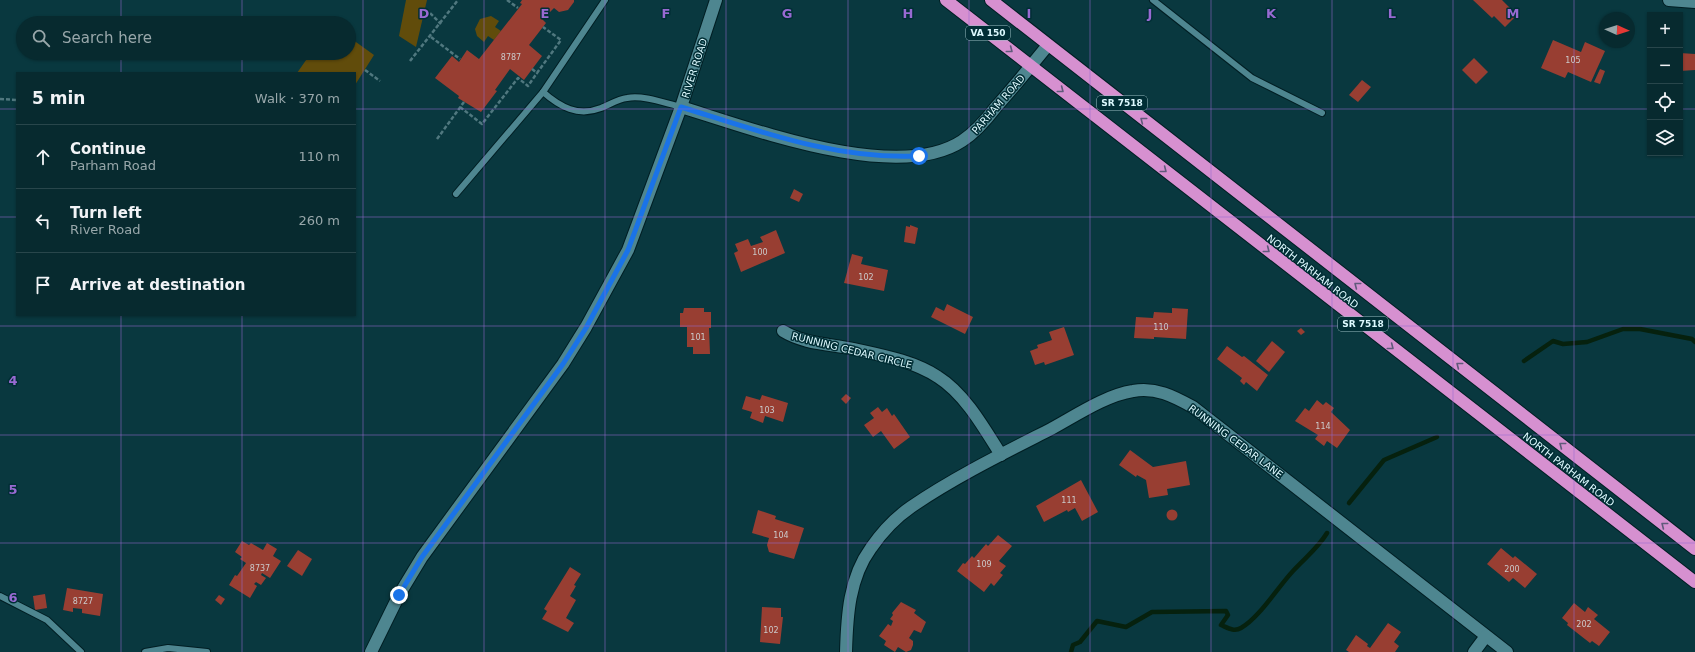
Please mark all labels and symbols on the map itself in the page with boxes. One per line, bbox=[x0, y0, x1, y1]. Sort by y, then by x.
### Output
text: D bbox=[419, 6, 430, 21]
text: E bbox=[541, 6, 549, 21]
text: F bbox=[662, 6, 670, 21]
text: G bbox=[782, 6, 792, 21]
text: H bbox=[903, 6, 913, 21]
text: I bbox=[1027, 6, 1031, 21]
text: J bbox=[1147, 6, 1152, 21]
text: K bbox=[1266, 6, 1277, 21]
text: L bbox=[1388, 6, 1396, 21]
text: M bbox=[1507, 6, 1519, 21]
north arrow bbox=[1599, 12, 1635, 48]
road number: VA 150 bbox=[966, 26, 1010, 40]
street label: RIVER ROAD bbox=[680, 37, 709, 100]
one-way arrow bbox=[1005, 45, 1012, 52]
house number: 8787 bbox=[501, 53, 521, 62]
house number: 105 bbox=[1565, 56, 1581, 65]
street label: PARHAM ROAD bbox=[970, 72, 1027, 136]
one-way arrow bbox=[1057, 86, 1064, 93]
road number: SR 7518 bbox=[1097, 96, 1147, 110]
one-way arrow bbox=[1141, 117, 1148, 124]
route start bbox=[910, 147, 928, 165]
one-way arrow bbox=[1160, 165, 1167, 172]
street label: NORTH PARHAM ROAD bbox=[1265, 232, 1361, 311]
one-way arrow bbox=[1262, 245, 1269, 252]
house number: 100 bbox=[752, 248, 768, 257]
house number: 102 bbox=[858, 273, 874, 282]
one-way arrow bbox=[1354, 282, 1361, 289]
road number: SR 7518 bbox=[1338, 317, 1388, 331]
house number: 110 bbox=[1153, 323, 1169, 332]
street label: RUNNING CEDAR CIRCLE bbox=[791, 330, 913, 371]
house number: 101 bbox=[690, 333, 706, 342]
one-way arrow bbox=[1387, 342, 1394, 349]
one-way arrow bbox=[1457, 363, 1464, 370]
text: 4 bbox=[8, 373, 18, 388]
street label: RUNNING CEDAR LANE bbox=[1187, 402, 1285, 480]
house number: 103 bbox=[759, 406, 775, 415]
house number: 114 bbox=[1315, 422, 1331, 431]
street label: NORTH PARHAM ROAD bbox=[1521, 430, 1617, 509]
one-way arrow bbox=[1559, 443, 1566, 450]
text: 5 bbox=[8, 482, 18, 497]
house number: 111 bbox=[1061, 496, 1077, 505]
one-way arrow bbox=[1662, 523, 1669, 530]
house number: 104 bbox=[773, 531, 789, 540]
house number: 109 bbox=[976, 560, 992, 569]
house number: 8737 bbox=[250, 564, 270, 573]
house number: 200 bbox=[1504, 565, 1520, 574]
route end bbox=[390, 586, 408, 604]
text: 6 bbox=[8, 590, 18, 605]
house number: 8727 bbox=[73, 597, 93, 606]
house number: 202 bbox=[1576, 620, 1592, 629]
house number: 102 bbox=[763, 626, 779, 635]

